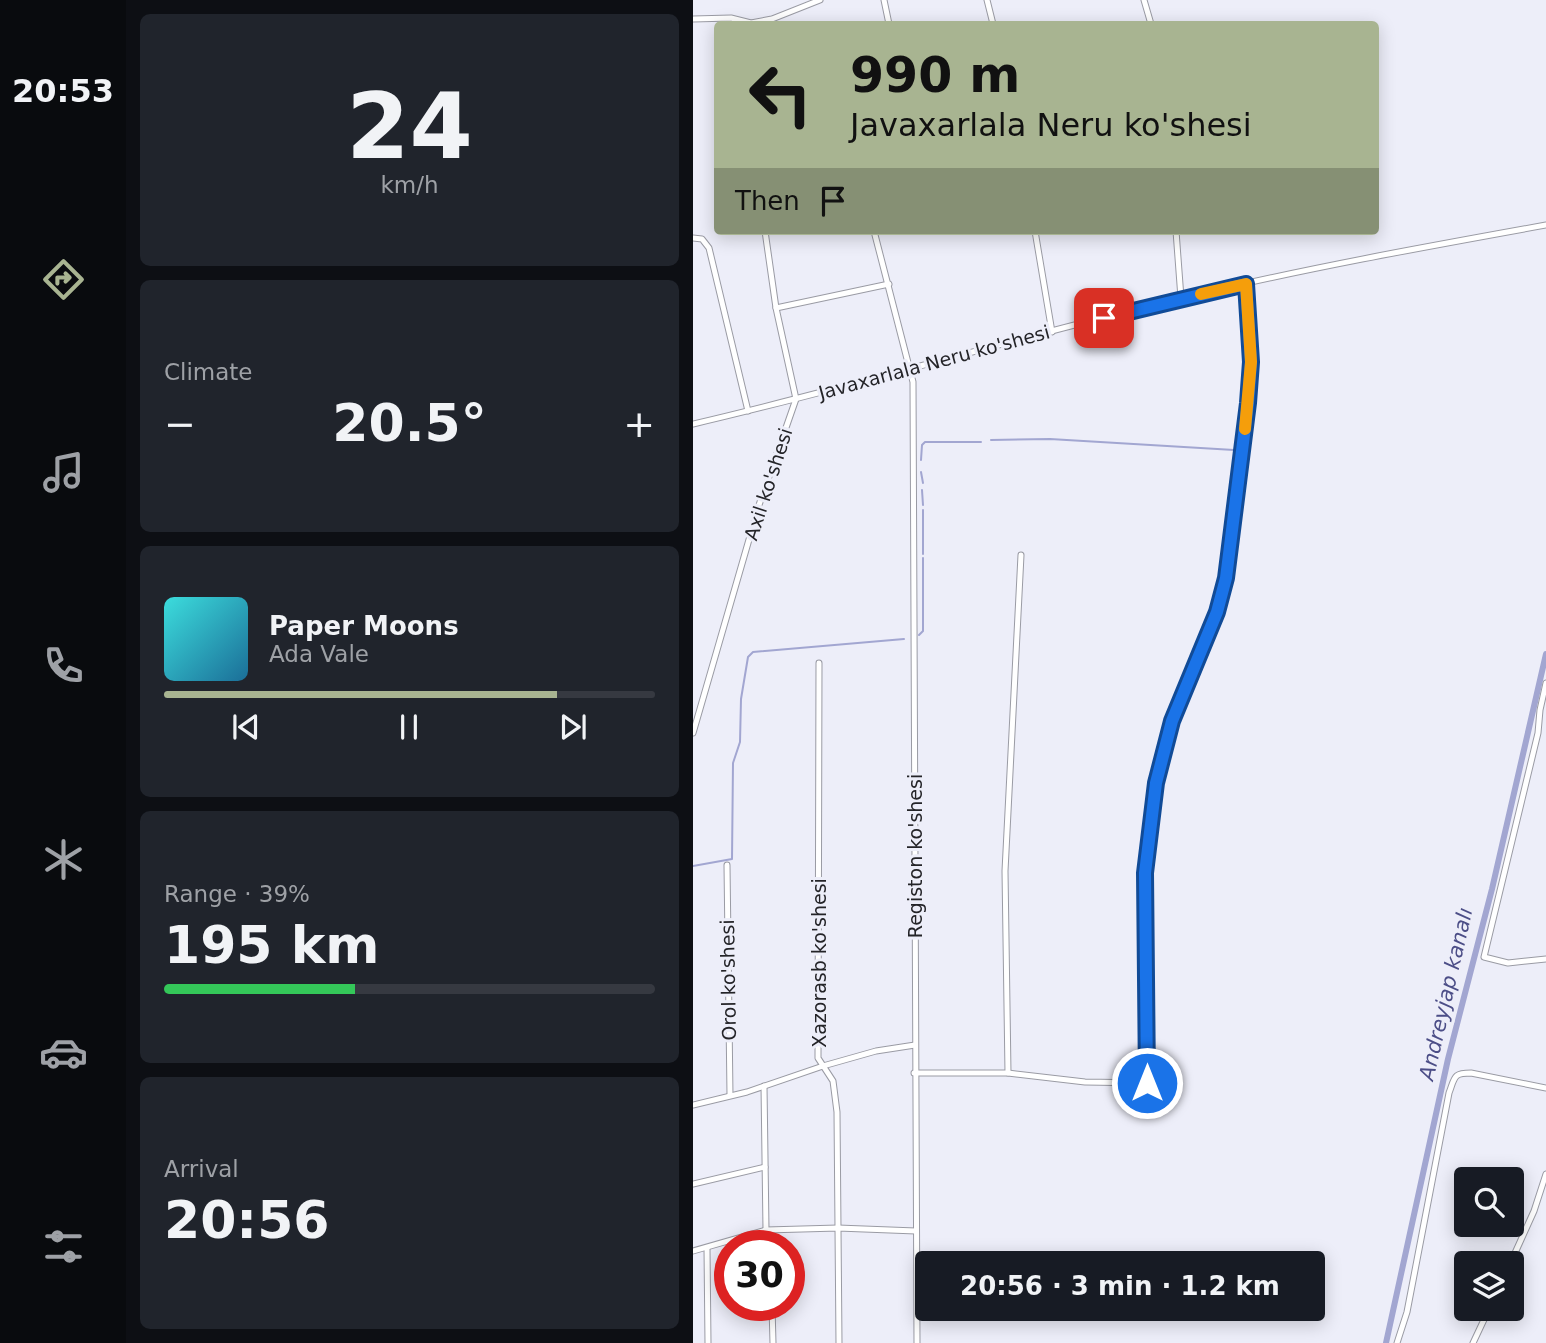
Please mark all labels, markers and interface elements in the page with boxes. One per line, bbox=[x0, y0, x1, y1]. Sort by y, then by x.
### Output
text: 990 m bbox=[850, 47, 1020, 104]
icon: left bbox=[735, 49, 826, 140]
text: 20:53 bbox=[12, 72, 114, 110]
text: 24 bbox=[346, 74, 473, 179]
text: Javaxarlala Neru ko'shesi bbox=[850, 106, 1252, 144]
text: km/h bbox=[380, 172, 439, 198]
icon: arrive bbox=[814, 182, 852, 220]
text: Then bbox=[735, 186, 800, 216]
icon: directions bbox=[39, 255, 88, 304]
pin bbox=[1074, 288, 1134, 348]
icon: arrive bbox=[1085, 299, 1123, 337]
street label: Javaxarlala Neru ko'shesi bbox=[815, 321, 1052, 404]
text: Climate bbox=[164, 359, 253, 385]
text: 20.5° bbox=[332, 393, 487, 453]
text: − bbox=[164, 402, 196, 446]
text: + bbox=[623, 402, 655, 446]
street label: Axil ko'shesi bbox=[739, 425, 797, 543]
icon: music bbox=[39, 448, 88, 497]
text: Paper Moons bbox=[269, 611, 459, 641]
icon: phone bbox=[39, 641, 88, 690]
text: Ada Vale bbox=[269, 641, 369, 667]
icon: previous bbox=[227, 708, 265, 746]
icon: pause bbox=[390, 708, 428, 746]
icon: next bbox=[554, 708, 592, 746]
street label: Registon ko'shesi bbox=[904, 774, 926, 938]
icon: climate bbox=[39, 835, 88, 884]
street label: Xazorasb ko'shesi bbox=[808, 878, 830, 1048]
text: Range · 39% bbox=[164, 881, 310, 907]
water label: Andreyjap kanalı bbox=[1414, 905, 1478, 1085]
text: 195 km bbox=[164, 915, 379, 975]
street label: Orol ko'shesi bbox=[716, 919, 740, 1041]
icon: car bbox=[39, 1028, 88, 1077]
position arrow bbox=[1110, 1046, 1184, 1120]
text: Arrival bbox=[164, 1156, 239, 1182]
map controls bbox=[1454, 1167, 1524, 1321]
button: search bbox=[1454, 1167, 1524, 1237]
text: 20:56 bbox=[164, 1190, 330, 1250]
icon: filters bbox=[39, 1222, 88, 1271]
speed limit sign: 30 bbox=[714, 1230, 805, 1321]
button: layers bbox=[1454, 1251, 1524, 1321]
text: 20:56 · 3 min · 1.2 km bbox=[960, 1271, 1280, 1301]

